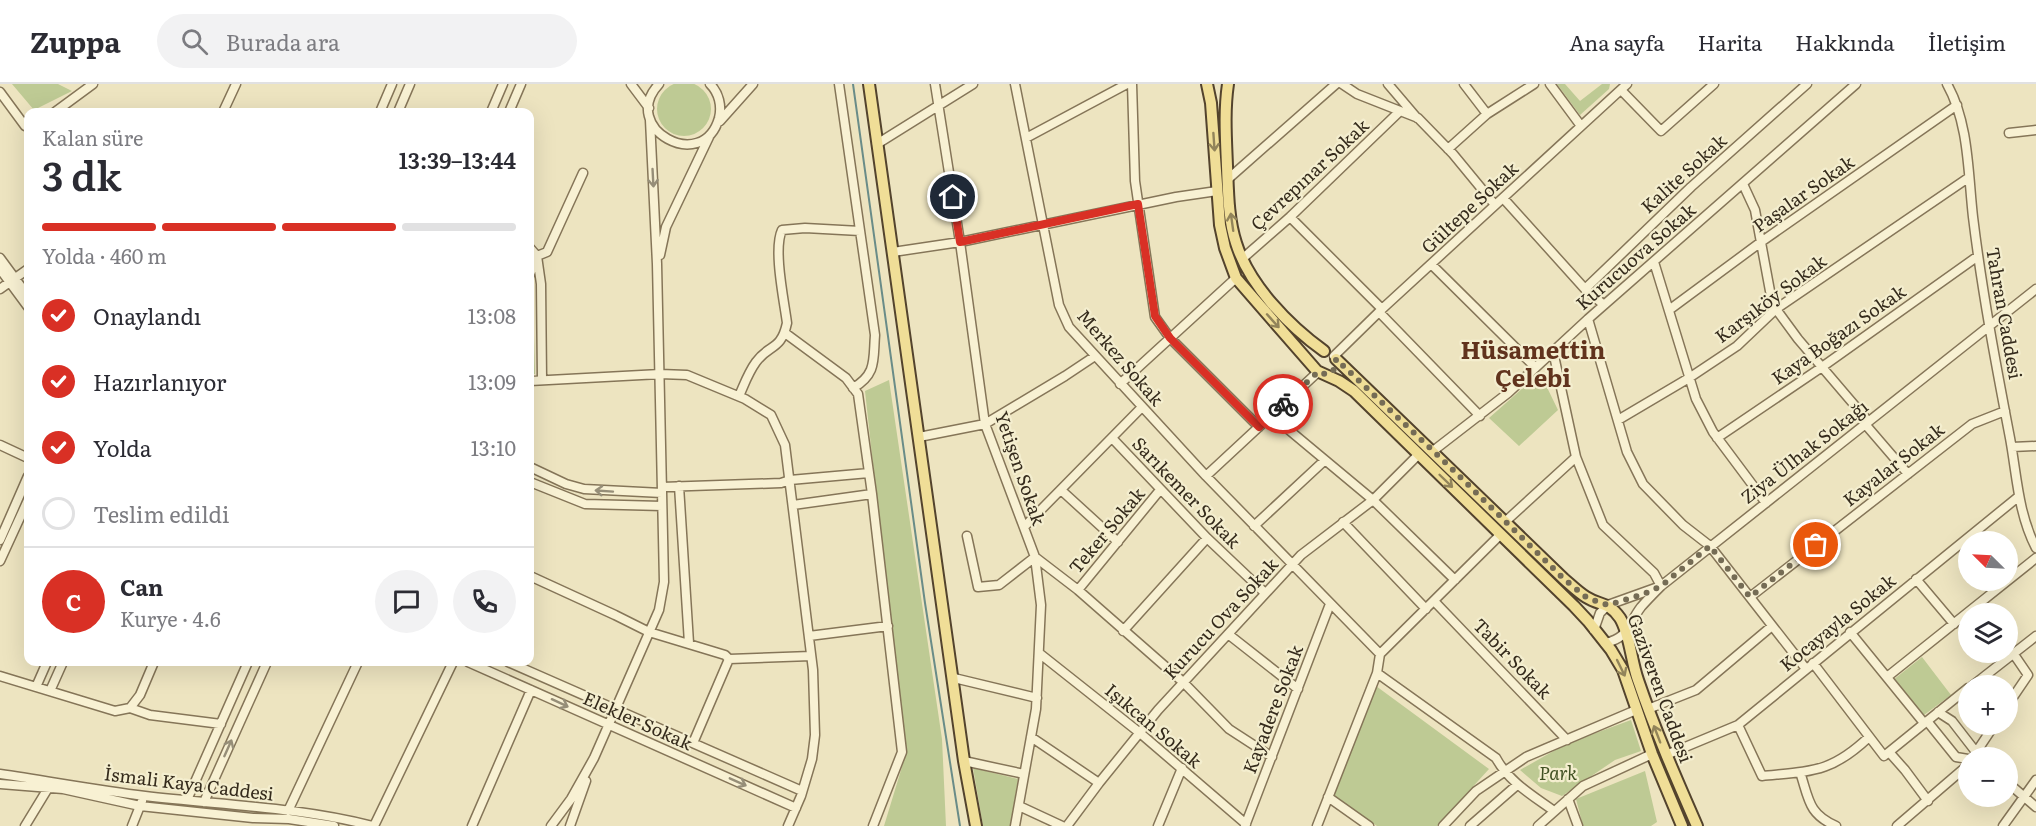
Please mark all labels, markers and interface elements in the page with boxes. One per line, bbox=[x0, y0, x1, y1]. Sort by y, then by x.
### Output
search box bbox=[157, 14, 577, 68]
text: Zuppa bbox=[30, 20, 121, 62]
icon: search bbox=[178, 25, 211, 58]
text: Burada ara bbox=[226, 25, 340, 58]
text: Ana sayfa bbox=[1569, 26, 1665, 57]
text: Harita bbox=[1698, 26, 1762, 57]
text: Hakkında bbox=[1795, 26, 1895, 57]
text: İletişim bbox=[1928, 26, 2006, 57]
street label: Çevrepınar Sokak bbox=[1244, 111, 1375, 236]
text: Kalan süre bbox=[42, 122, 143, 152]
street label: Kalite Sokak bbox=[1634, 126, 1733, 219]
one-way arrow bbox=[1209, 132, 1220, 151]
text: 13:39–13:44 bbox=[399, 143, 516, 176]
text: 3 dk bbox=[42, 145, 121, 203]
street label: Paşalar Sokak bbox=[1747, 147, 1860, 238]
street label: Gültepe Sokak bbox=[1415, 154, 1524, 259]
one-way arrow bbox=[648, 168, 659, 188]
pin bbox=[927, 171, 978, 222]
icon: home bbox=[936, 180, 969, 213]
street label: Kurucuova Sokak bbox=[1569, 196, 1702, 316]
one-way arrow bbox=[1226, 213, 1237, 232]
text: Yolda · 460 m bbox=[42, 240, 167, 270]
street label: Tahran Caddesi bbox=[1980, 245, 2030, 381]
street label: Karşıköy Sokak bbox=[1709, 247, 1832, 349]
street label: Kaya Boğazı Sokak bbox=[1765, 277, 1911, 390]
icon: check bbox=[42, 299, 75, 332]
text: Onaylandı bbox=[93, 299, 201, 332]
text: 13:08 bbox=[468, 300, 516, 330]
street label: Merkez Sokak bbox=[1071, 303, 1171, 412]
one-way arrow bbox=[1266, 313, 1280, 328]
district label: Hüsamettin Çelebi bbox=[1461, 331, 1606, 394]
icon: check bbox=[42, 365, 75, 398]
text: Hazırlanıyor bbox=[93, 365, 227, 398]
text: 13:09 bbox=[468, 366, 516, 396]
courier bbox=[1253, 374, 1313, 434]
icon: bike bbox=[1267, 388, 1300, 421]
street label: Ziya Ülhak Sokağı bbox=[1735, 393, 1873, 509]
street label: Yetişen Sokak bbox=[989, 407, 1053, 530]
street label: Kayalar Sokak bbox=[1837, 415, 1950, 512]
street label: Sarıkemer Sokak bbox=[1127, 430, 1248, 555]
icon: check bbox=[42, 431, 75, 464]
text: Yolda bbox=[93, 431, 152, 464]
text: 13:10 bbox=[471, 432, 516, 462]
one-way arrow bbox=[1439, 473, 1454, 488]
street label: Teker Sokak bbox=[1062, 480, 1151, 579]
one-way arrow bbox=[594, 485, 614, 496]
text: Teslim edildi bbox=[93, 497, 229, 530]
pin bbox=[1790, 519, 1841, 570]
icon: bag bbox=[1799, 528, 1832, 561]
north arrow bbox=[1958, 531, 2018, 591]
map controls bbox=[1958, 531, 2018, 807]
street label: Kurucu Ova Sokak bbox=[1156, 550, 1284, 685]
street label: Kocayayla Sokak bbox=[1773, 566, 1902, 677]
text: Can bbox=[120, 570, 163, 603]
button: chat bbox=[375, 570, 438, 633]
button: phone bbox=[453, 570, 516, 633]
text: C bbox=[66, 585, 81, 618]
text: Kurye · 4.6 bbox=[120, 603, 221, 633]
button: layers bbox=[1958, 603, 2018, 663]
street label: Gaziveren Caddesi bbox=[1622, 610, 1700, 766]
street label: Tabir Sokak bbox=[1468, 612, 1559, 705]
street label: Kayadere Sokak bbox=[1235, 640, 1309, 777]
one-way arrow bbox=[1616, 659, 1628, 677]
button: + bbox=[1958, 675, 2018, 735]
street label: Işıkcan Sokak bbox=[1100, 676, 1209, 774]
street label: Elekler Sokak bbox=[579, 684, 698, 757]
one-way arrow bbox=[550, 698, 568, 709]
one-way arrow bbox=[1651, 725, 1662, 744]
one-way arrow bbox=[222, 740, 234, 758]
button: − bbox=[1958, 747, 2018, 807]
street label: İsmali Kaya Caddesi bbox=[103, 759, 275, 807]
park label: Park bbox=[1539, 759, 1577, 786]
one-way arrow bbox=[728, 777, 746, 788]

